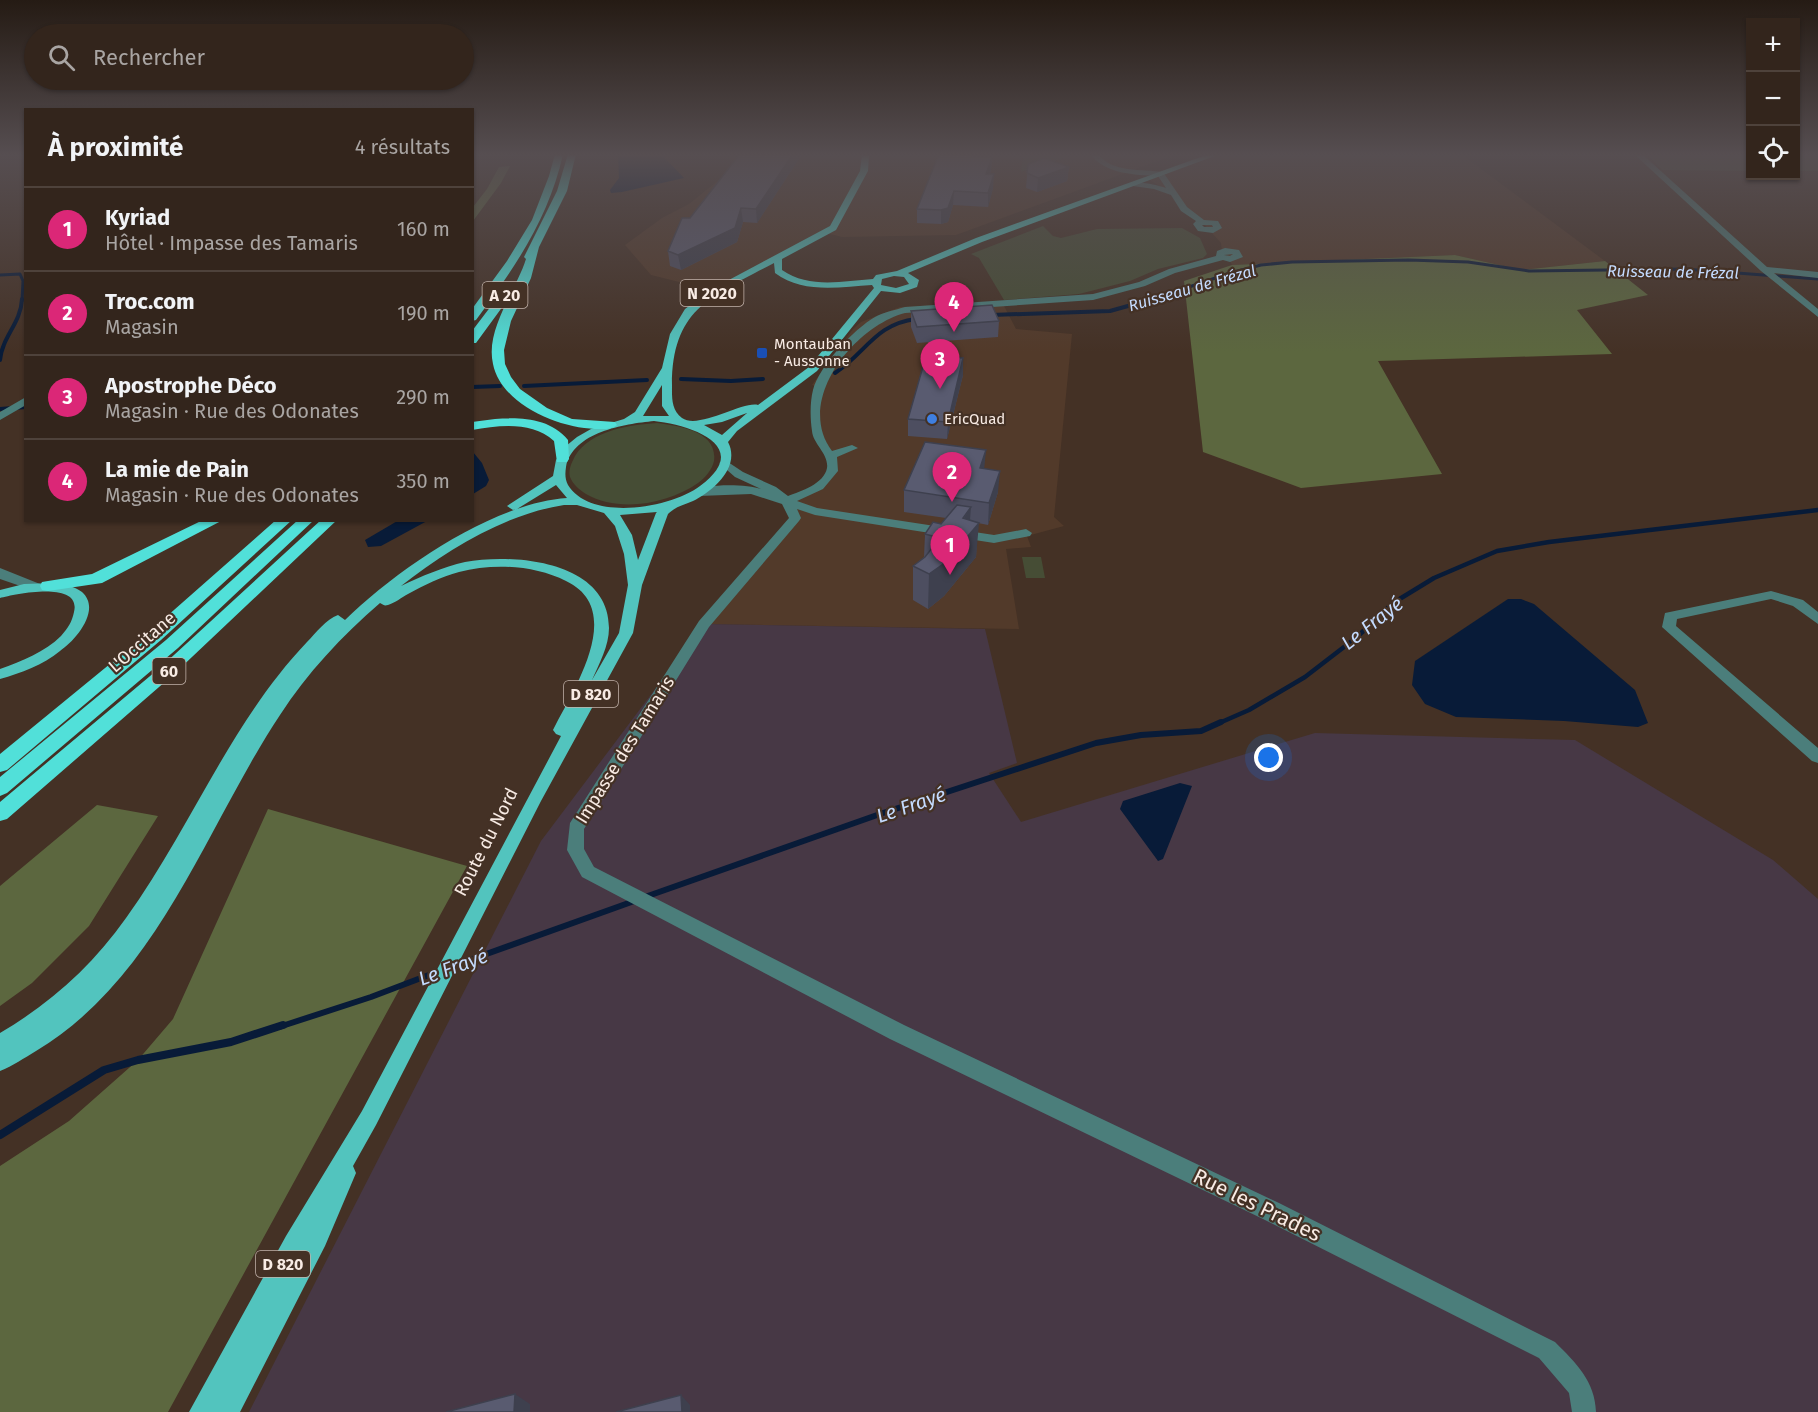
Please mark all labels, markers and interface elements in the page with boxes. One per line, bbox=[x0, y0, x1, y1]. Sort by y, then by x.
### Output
map controls bbox=[1746, 18, 1800, 180]
button: + bbox=[1746, 18, 1800, 72]
search box bbox=[24, 24, 474, 90]
icon: search bbox=[45, 41, 78, 74]
text: Rechercher bbox=[93, 44, 205, 71]
button: − bbox=[1746, 72, 1800, 126]
button: locate bbox=[1746, 126, 1800, 180]
text: À proximité bbox=[48, 132, 183, 163]
text: 4 résultats bbox=[355, 135, 450, 159]
text: Kyriad bbox=[105, 204, 170, 231]
text: 1 bbox=[63, 217, 72, 241]
text: 160 m bbox=[397, 217, 450, 241]
text: Hôtel · Impasse des Tamaris bbox=[105, 231, 358, 255]
water label: Ruisseau de Frézal bbox=[1126, 261, 1258, 315]
water label: Ruisseau de Frézal bbox=[1607, 261, 1739, 283]
road number: N 2020 bbox=[680, 280, 744, 306]
road number: A 20 bbox=[482, 282, 528, 308]
pin: 4 bbox=[934, 282, 974, 332]
text: Troc.com bbox=[105, 288, 195, 315]
text: 2 bbox=[62, 301, 73, 325]
text: 190 m bbox=[397, 301, 450, 325]
text: Magasin bbox=[105, 315, 179, 339]
place label: Montauban - Aussonne bbox=[774, 335, 851, 370]
pin: 3 bbox=[920, 340, 960, 389]
marker: Montauban - Aussonne bbox=[755, 346, 769, 360]
text: Apostrophe Déco bbox=[105, 372, 277, 399]
text: 3 bbox=[62, 385, 73, 409]
text: 290 m bbox=[396, 385, 450, 409]
text: Magasin · Rue des Odonates bbox=[105, 399, 359, 423]
place label: EricQuad bbox=[944, 410, 1005, 428]
marker: EricQuad bbox=[925, 412, 939, 426]
pin: 2 bbox=[932, 452, 972, 502]
text: La mie de Pain bbox=[105, 456, 249, 483]
text: 4 bbox=[62, 469, 73, 493]
text: 350 m bbox=[396, 469, 450, 493]
text: Magasin · Rue des Odonates bbox=[105, 483, 359, 507]
pin: 1 bbox=[930, 526, 970, 575]
water label: Le Frayé bbox=[1336, 591, 1408, 655]
street label: L'Occitane bbox=[104, 607, 180, 677]
road number: 60 bbox=[152, 658, 186, 684]
street label: Impasse des Tamaris bbox=[571, 672, 679, 828]
road number: D 820 bbox=[564, 681, 618, 707]
your location bbox=[1254, 743, 1283, 772]
water label: Le Frayé bbox=[873, 782, 949, 828]
street label: Route du Nord bbox=[449, 784, 523, 900]
water label: Le Frayé bbox=[415, 943, 491, 991]
street label: Rue les Prades bbox=[1189, 1163, 1325, 1247]
road number: D 820 bbox=[256, 1251, 310, 1277]

